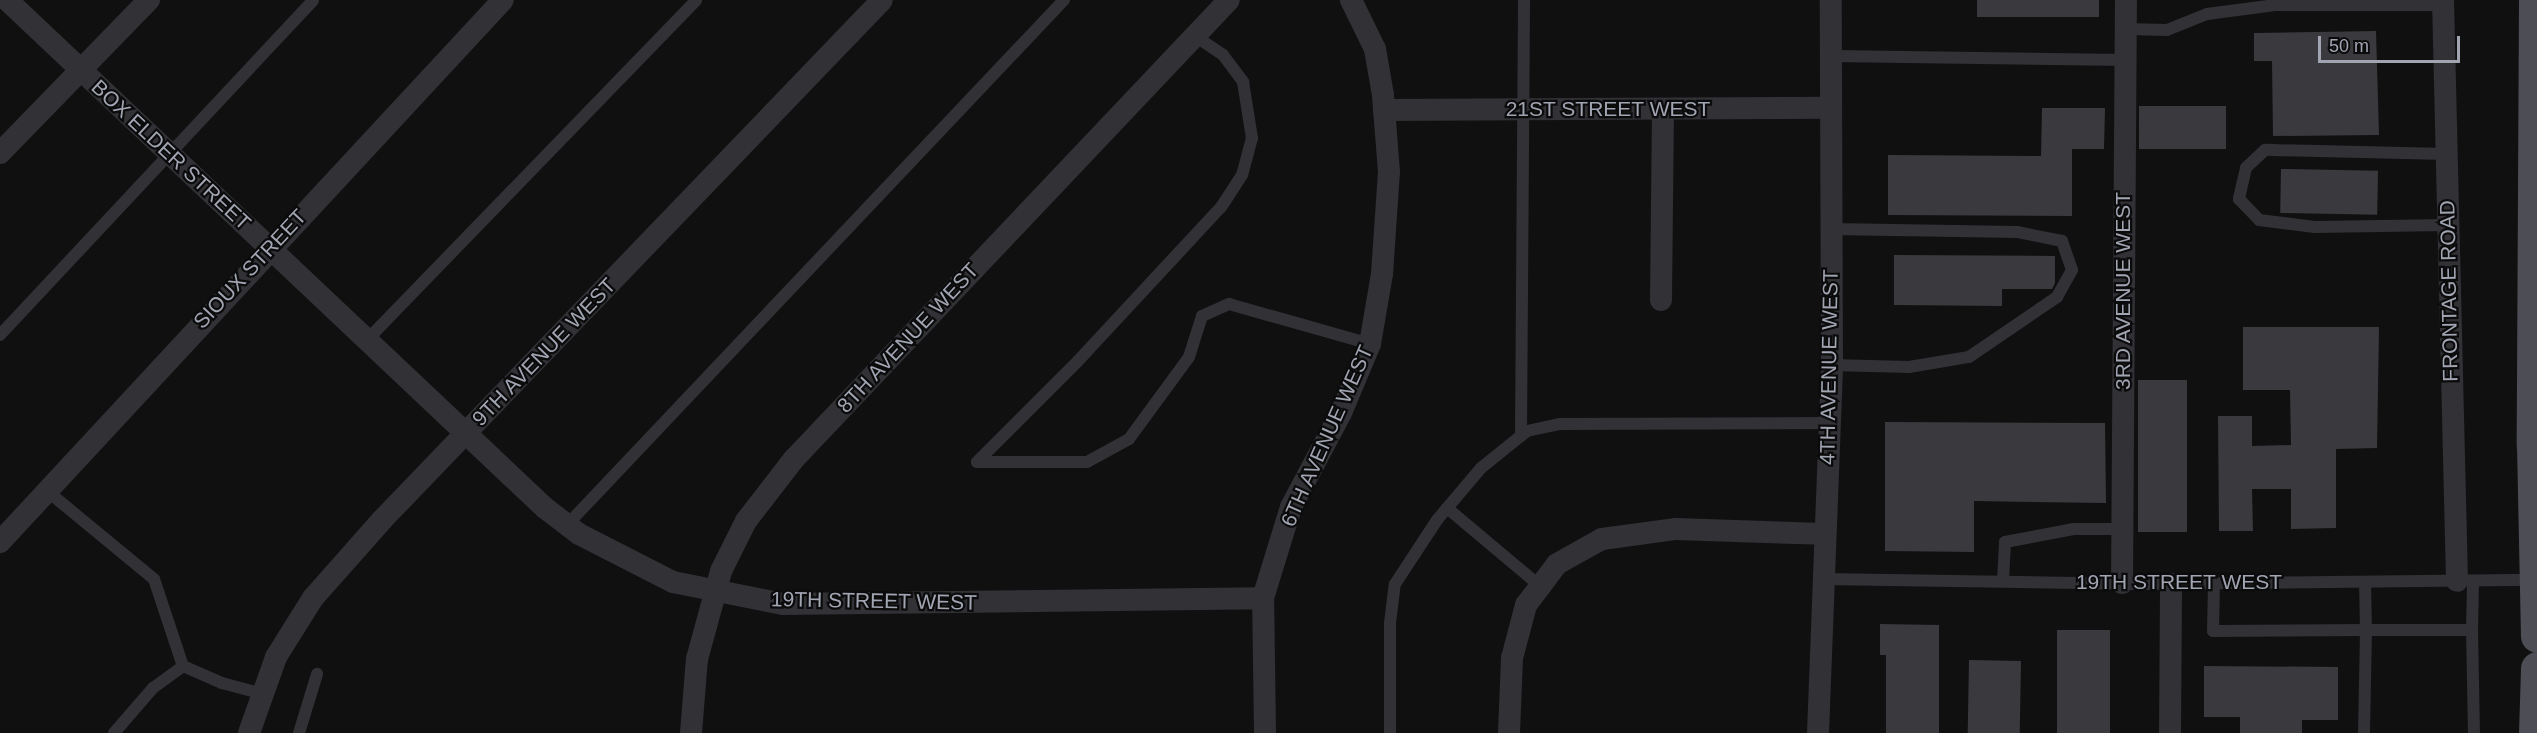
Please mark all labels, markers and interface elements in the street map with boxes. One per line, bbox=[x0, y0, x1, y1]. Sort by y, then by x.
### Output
scale bar bbox=[2321, 24, 2464, 62]
text: 50 m bbox=[2329, 36, 2369, 56]
street label: BOX ELDER STREET bbox=[86, 75, 256, 235]
street label: 21ST STREET WEST bbox=[1505, 96, 1711, 122]
street label: 3RD AVENUE WEST bbox=[2110, 191, 2136, 391]
street label: FRONTAGE ROAD bbox=[2435, 200, 2463, 382]
street label: SIOUX STREET bbox=[188, 204, 312, 334]
street label: 8TH AVENUE WEST bbox=[832, 257, 984, 419]
street label: 4TH AVENUE WEST bbox=[1815, 268, 1843, 466]
street label: 9TH AVENUE WEST bbox=[467, 272, 621, 432]
street label: 6TH AVENUE WEST bbox=[1275, 341, 1379, 531]
street label: 19TH STREET WEST bbox=[2076, 569, 2282, 595]
street label: 19TH STREET WEST bbox=[771, 587, 977, 615]

